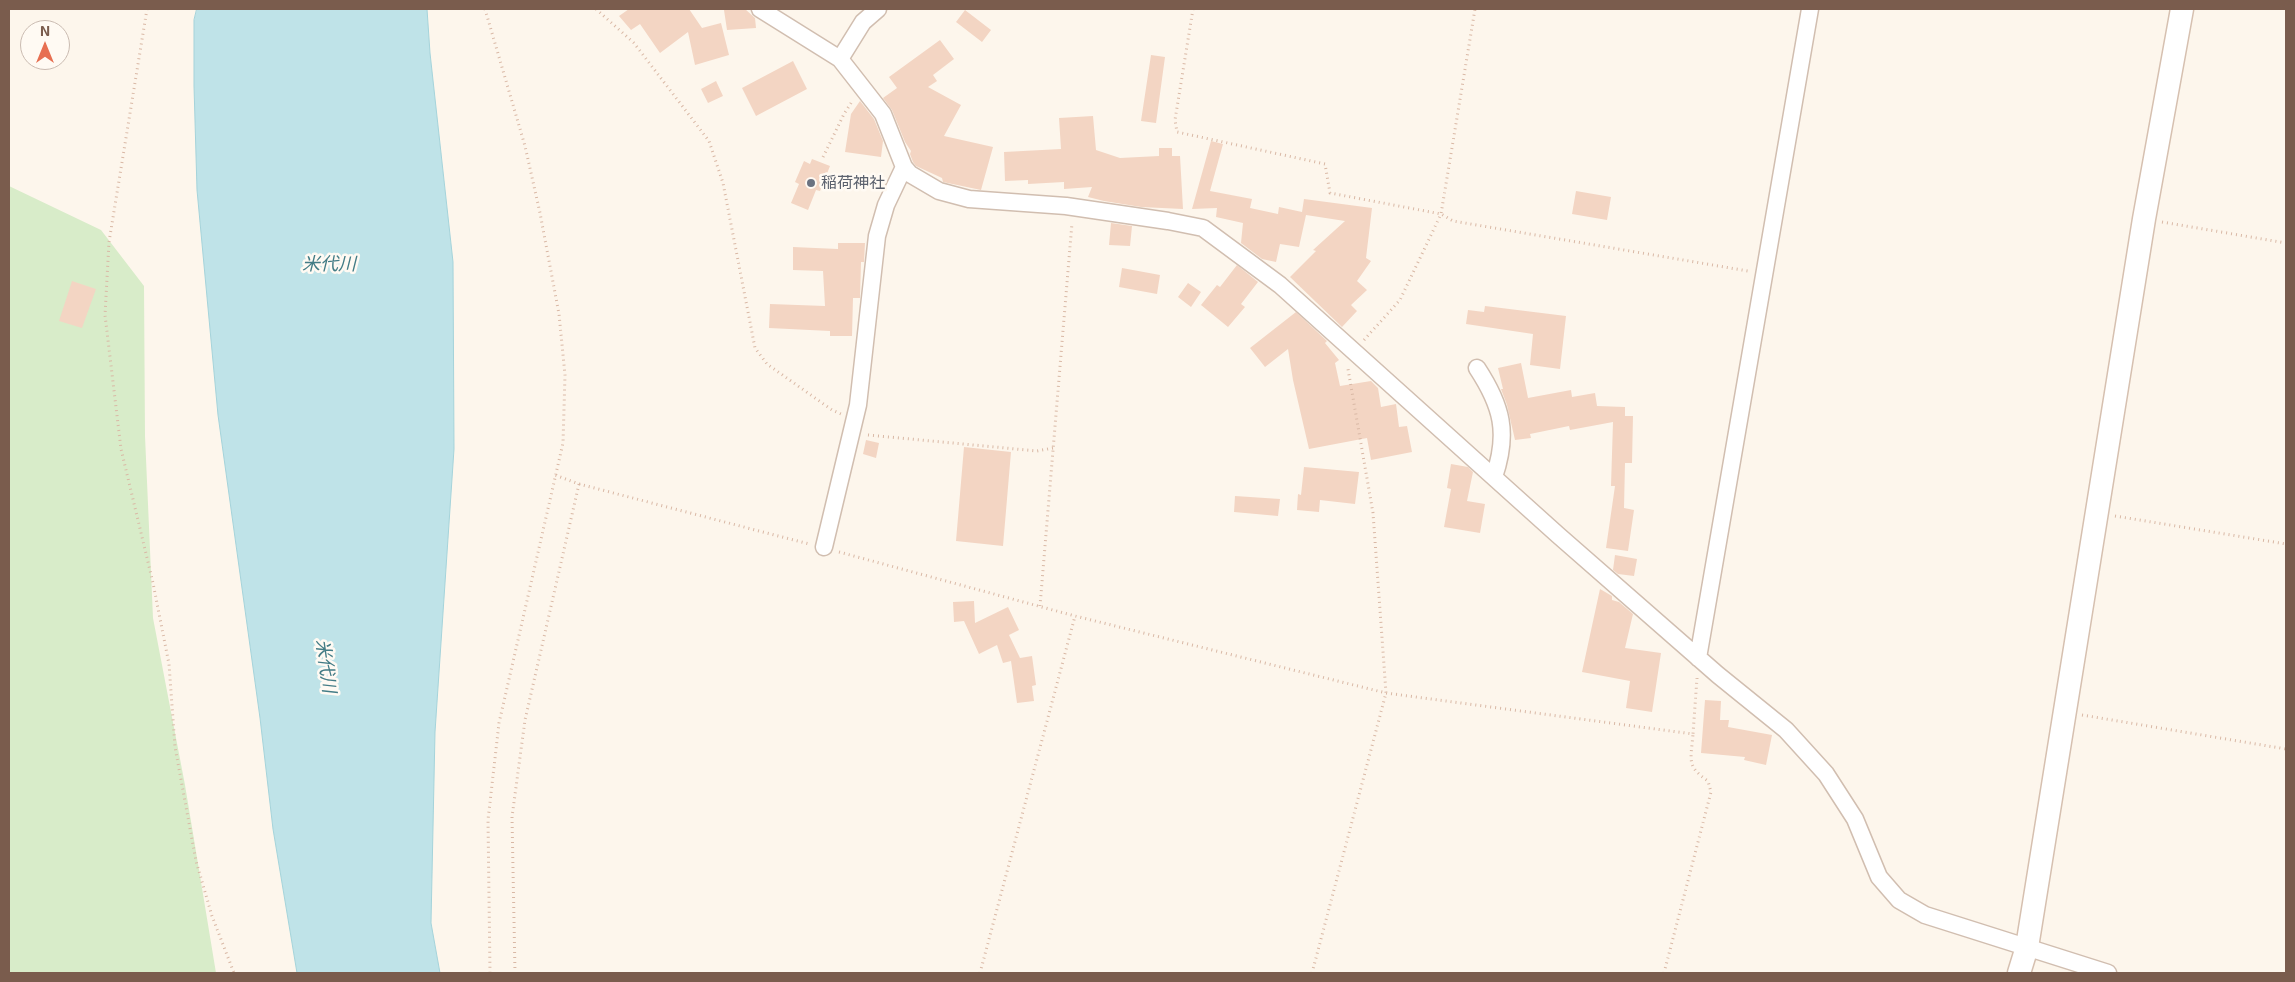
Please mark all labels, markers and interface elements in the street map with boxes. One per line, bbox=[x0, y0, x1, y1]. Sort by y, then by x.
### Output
north arrow bbox=[20, 20, 70, 70]
text: N bbox=[40, 22, 50, 39]
place label: 稲荷神社 bbox=[821, 173, 885, 193]
marker: 稲荷神社 bbox=[805, 177, 817, 189]
water label: 米代川 bbox=[302, 253, 356, 275]
water label: 米代川 bbox=[312, 638, 340, 694]

